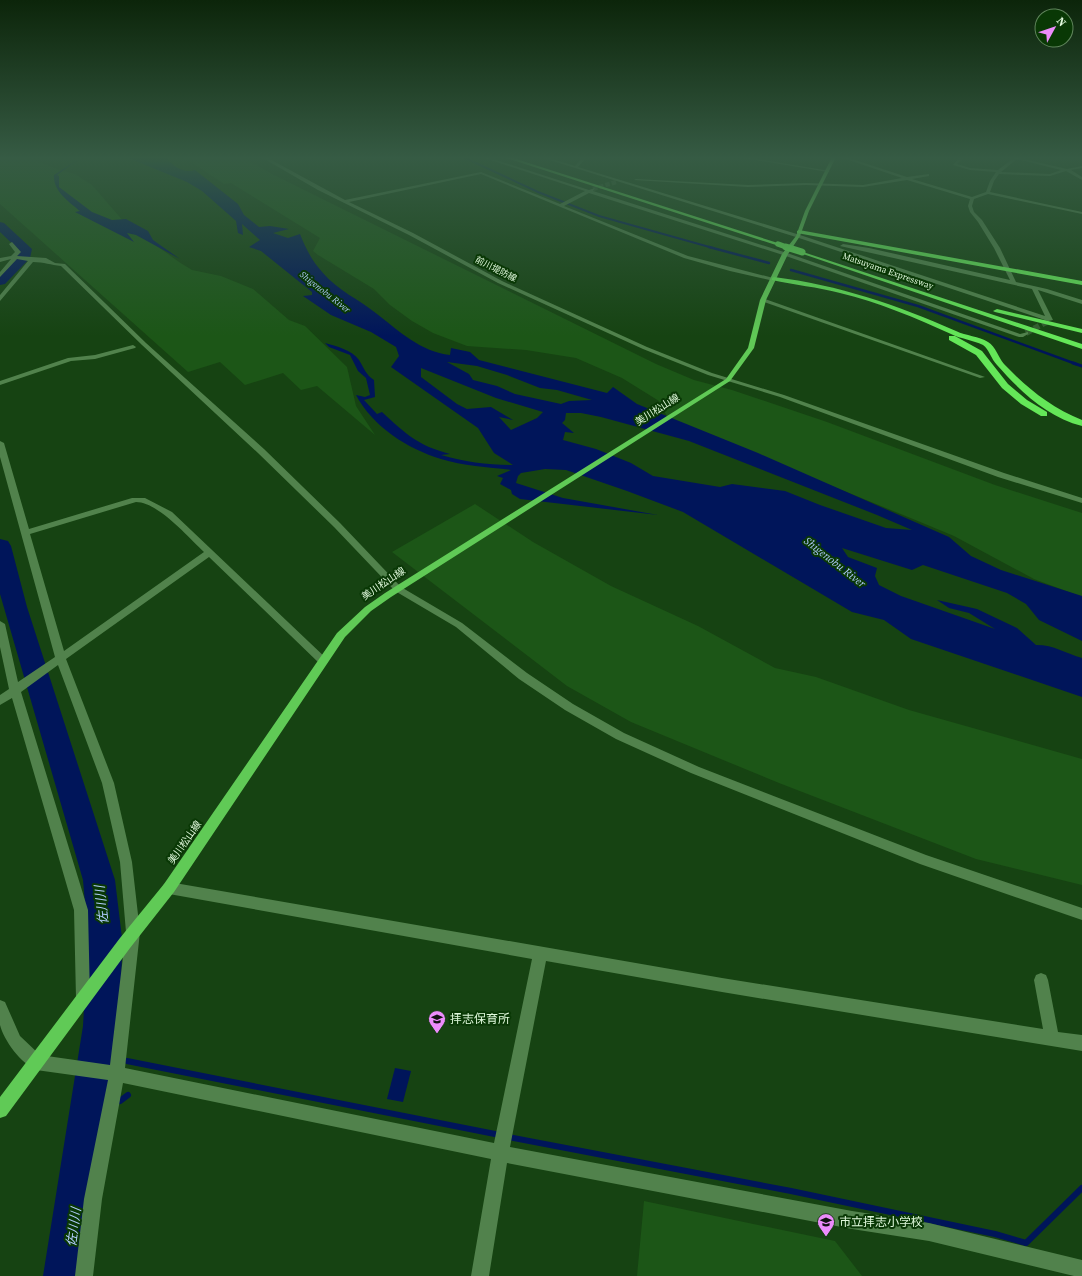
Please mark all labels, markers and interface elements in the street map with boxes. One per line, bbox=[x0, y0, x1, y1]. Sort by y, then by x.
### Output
north arrow bbox=[1034, 8, 1074, 48]
text: N bbox=[1053, 14, 1070, 30]
street label: Matsuyama Expressway bbox=[841, 250, 935, 292]
street label: 前川堤防線 bbox=[473, 253, 520, 285]
water label: Shigenobu River bbox=[297, 269, 353, 316]
street label: 美川松山線 bbox=[633, 391, 682, 428]
water label: Shigenobu River bbox=[801, 534, 869, 592]
street label: 美川松山線 bbox=[359, 564, 408, 603]
street label: 美川松山線 bbox=[165, 818, 204, 866]
water label: 佐川川 bbox=[91, 883, 112, 925]
school or university icon: 拝志保育所 bbox=[427, 1009, 447, 1034]
place label: 拝志保育所 bbox=[450, 1011, 510, 1027]
water label: 佐川川 bbox=[62, 1205, 85, 1248]
school or university icon: 市立拝志小学校 bbox=[816, 1212, 836, 1237]
place label: 市立拝志小学校 bbox=[839, 1214, 923, 1230]

